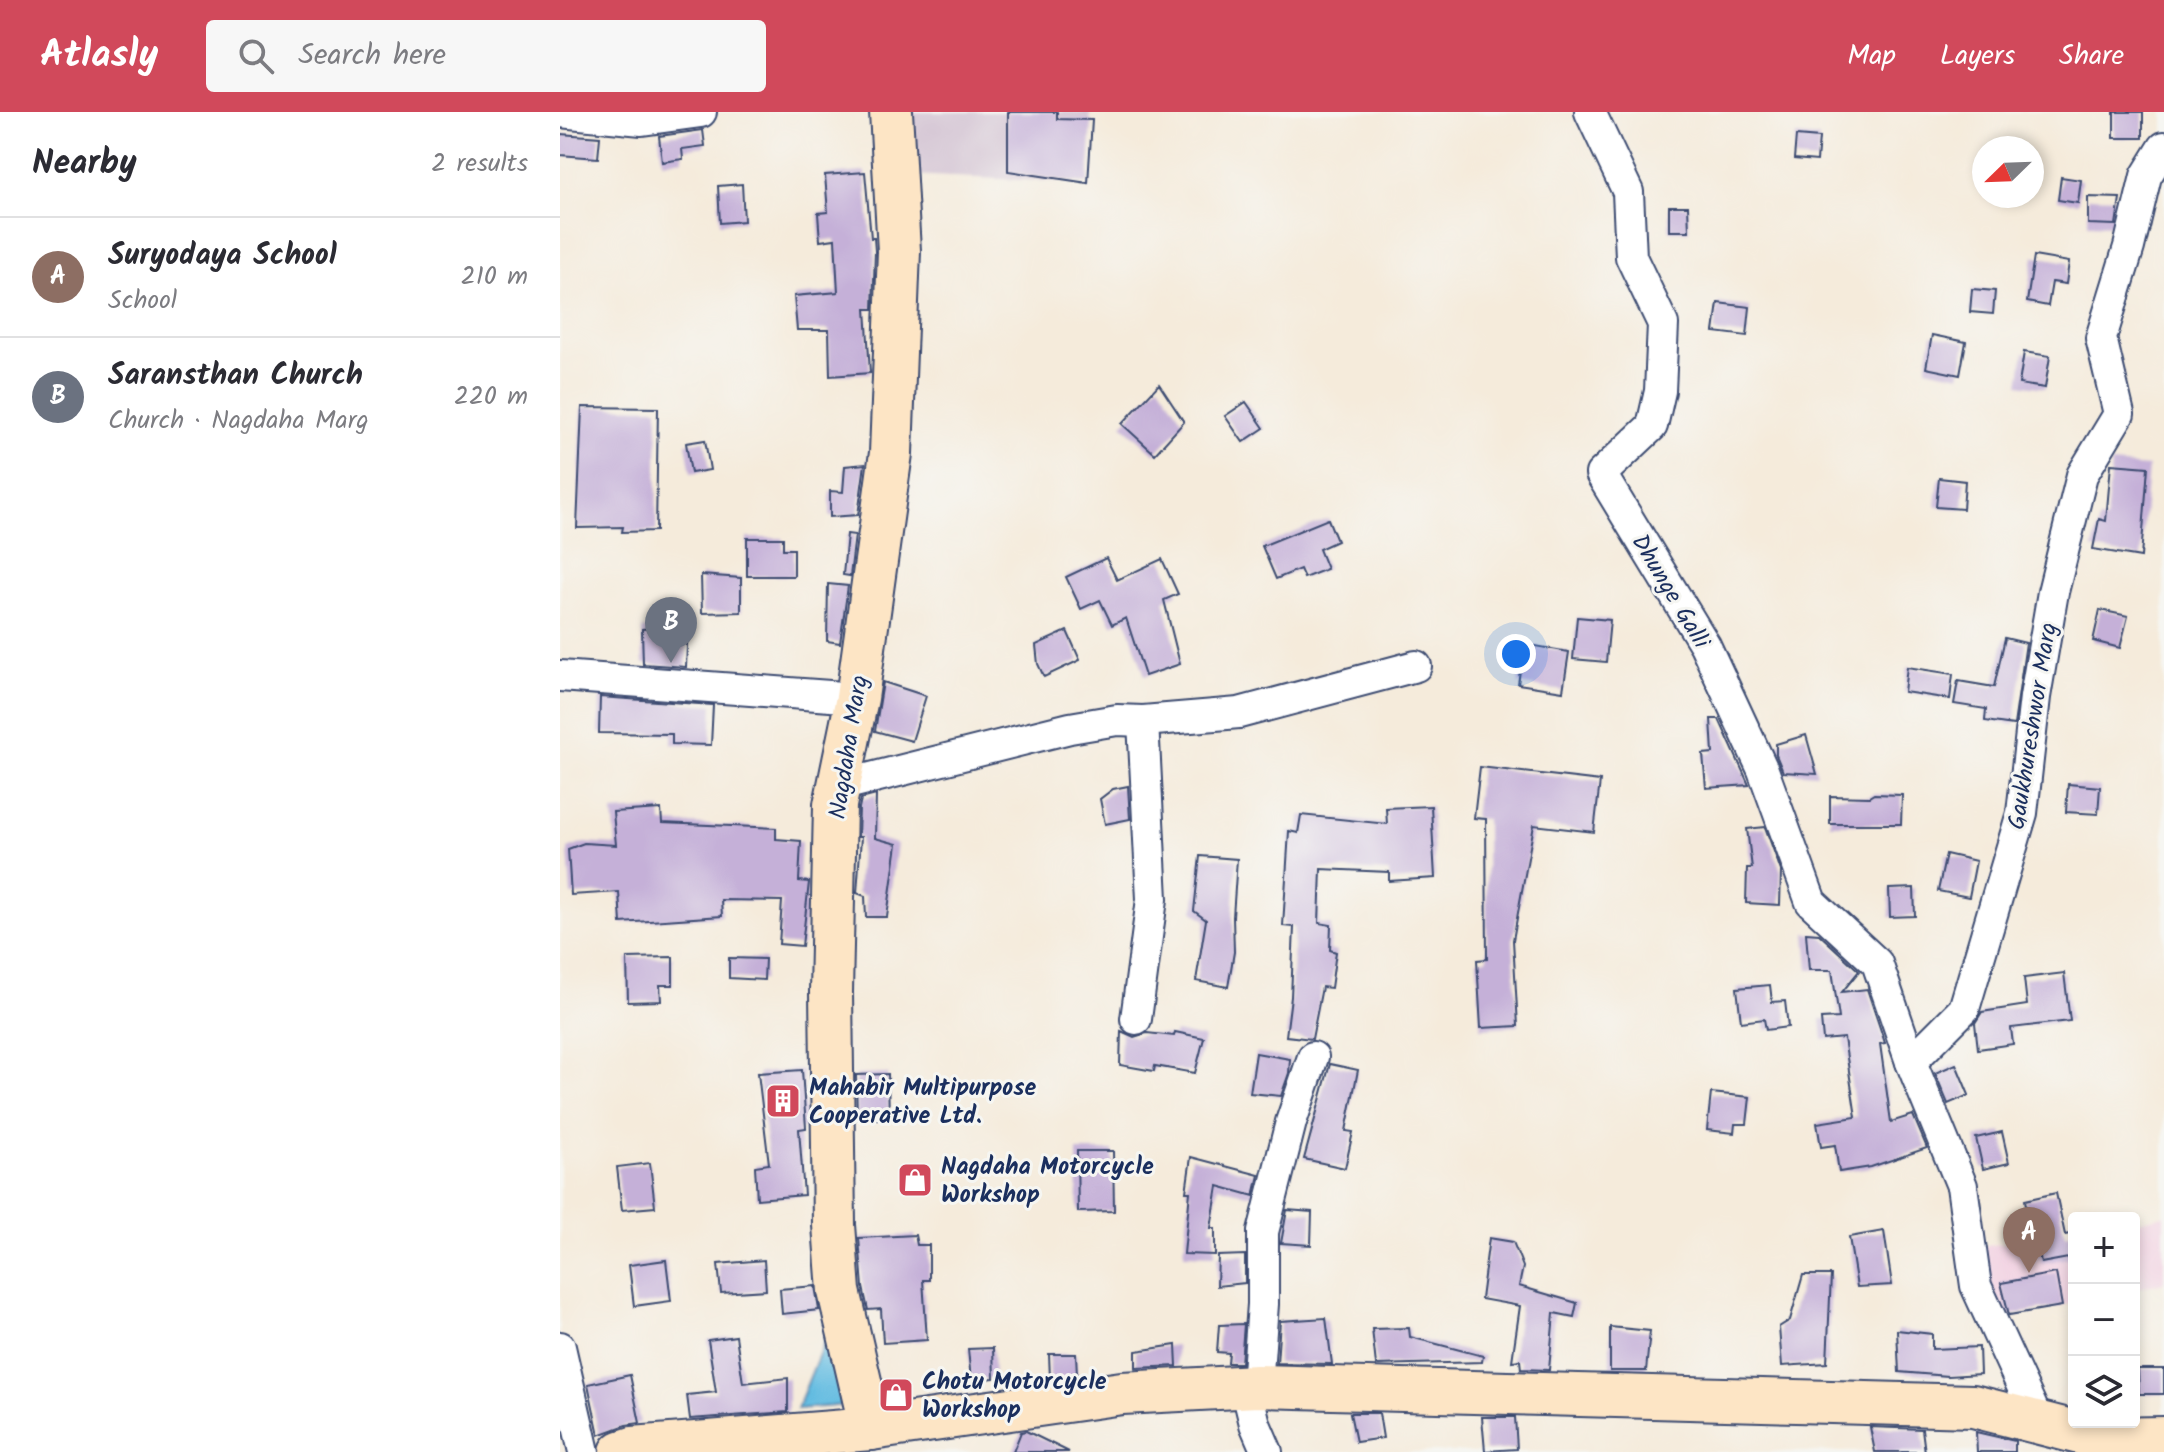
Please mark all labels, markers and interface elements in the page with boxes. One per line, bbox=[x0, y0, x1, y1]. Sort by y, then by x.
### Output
search box bbox=[206, 20, 766, 92]
text: Atlasly bbox=[40, 26, 158, 86]
text: Search here bbox=[298, 32, 446, 80]
icon: search bbox=[234, 34, 278, 78]
text: Map bbox=[1847, 34, 1896, 79]
text: Layers bbox=[1940, 34, 2015, 79]
text: Share bbox=[2059, 34, 2124, 79]
north arrow bbox=[1972, 136, 2044, 208]
text: Nearby bbox=[32, 137, 137, 191]
text: 2 results bbox=[431, 143, 528, 185]
text: Suryodaya School bbox=[108, 232, 337, 280]
text: A bbox=[50, 256, 66, 298]
text: 210 m bbox=[461, 256, 528, 298]
text: School bbox=[108, 280, 177, 322]
text: Saransthan Church bbox=[108, 352, 363, 400]
text: B bbox=[50, 376, 66, 418]
text: 220 m bbox=[454, 376, 528, 418]
text: Church · Nagdaha Marg bbox=[108, 400, 369, 442]
street label: Dhunge Galli bbox=[1620, 527, 1720, 658]
pin: B bbox=[645, 597, 697, 663]
street label: Gaukhureshwor Marg bbox=[1998, 620, 2069, 833]
your location bbox=[1496, 634, 1536, 674]
street label: Nagdaha Marg bbox=[819, 672, 880, 822]
place label: Mahabir Multipurpose Cooperative Ltd. bbox=[809, 1069, 1036, 1136]
building icon: Mahabir Multipurpose Cooperative Ltd. bbox=[764, 1082, 802, 1120]
place label: Nagdaha Motorcycle Workshop bbox=[941, 1148, 1154, 1215]
shop icon: Nagdaha Motorcycle Workshop bbox=[896, 1161, 934, 1199]
pin: A bbox=[2003, 1207, 2055, 1273]
map controls bbox=[2068, 1212, 2140, 1428]
button: + bbox=[2068, 1212, 2140, 1284]
button: − bbox=[2068, 1284, 2140, 1356]
button: layers bbox=[2068, 1356, 2140, 1428]
place label: Chotu Motorcycle Workshop bbox=[922, 1363, 1107, 1430]
shop icon: Chotu Motorcycle Workshop bbox=[877, 1376, 915, 1414]

